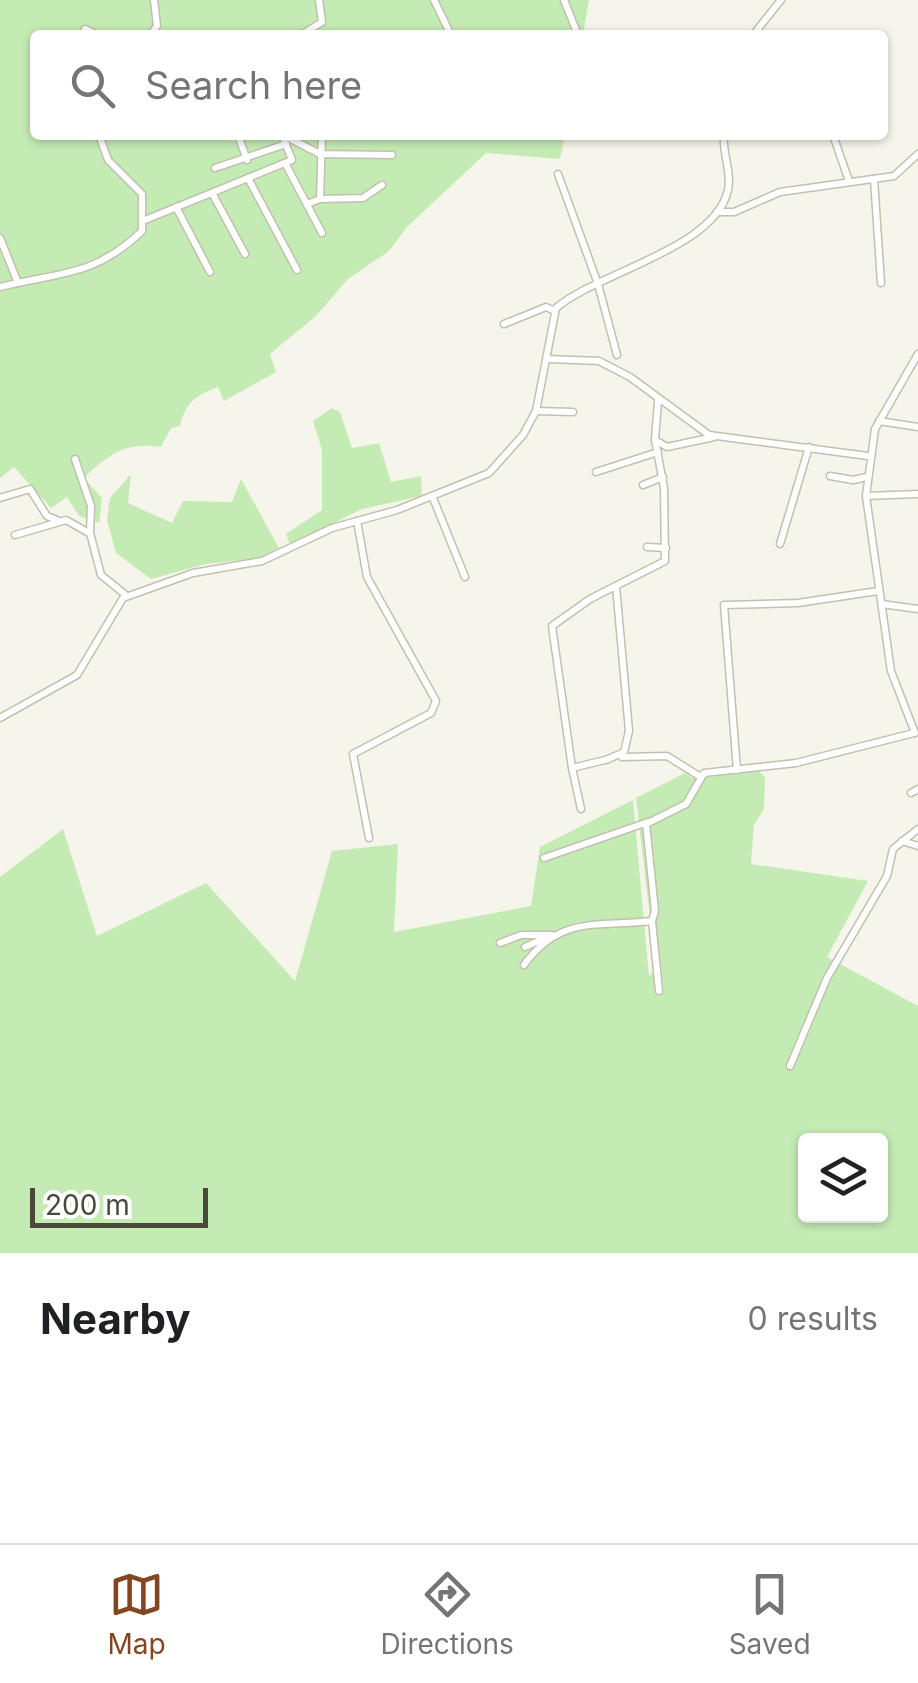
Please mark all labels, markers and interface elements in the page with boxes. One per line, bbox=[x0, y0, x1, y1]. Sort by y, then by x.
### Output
search box bbox=[30, 30, 888, 140]
icon: search bbox=[65, 58, 120, 113]
text: Search here bbox=[145, 62, 362, 108]
map controls bbox=[798, 1133, 888, 1223]
button: layers bbox=[798, 1133, 888, 1223]
scale bar bbox=[30, 1183, 208, 1228]
text: 200 m bbox=[45, 1188, 130, 1222]
text: Nearby bbox=[40, 1293, 191, 1344]
text: 0 results bbox=[748, 1299, 878, 1338]
tab: Map bbox=[107, 1567, 166, 1661]
tab: Directions bbox=[380, 1567, 514, 1661]
tab: Saved bbox=[729, 1567, 811, 1661]

